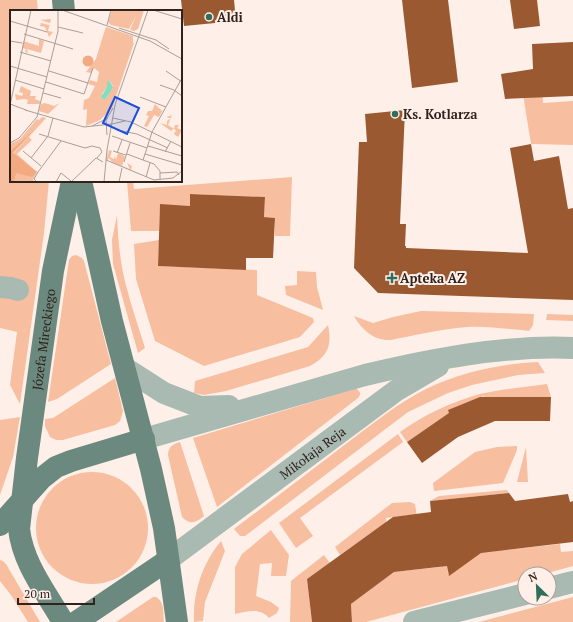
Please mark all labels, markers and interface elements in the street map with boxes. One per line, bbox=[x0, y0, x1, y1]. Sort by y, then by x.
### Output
place label: Aldi bbox=[217, 8, 243, 26]
inset map bbox=[10, 10, 182, 182]
marker: Aldi bbox=[204, 12, 214, 22]
place label: Ks. Kotlarza bbox=[403, 105, 478, 123]
marker: Ks. Kotlarza bbox=[390, 109, 400, 119]
place label: Apteka AZ bbox=[400, 269, 465, 287]
marker: Apteka AZ bbox=[387, 273, 397, 283]
street label: Józefa Mireckiego bbox=[28, 287, 59, 391]
street label: Mikołaja Reja bbox=[276, 422, 350, 483]
north arrow bbox=[517, 566, 557, 606]
text: N bbox=[526, 569, 540, 585]
scale bar bbox=[18, 580, 94, 606]
text: 20 m bbox=[24, 586, 51, 601]

